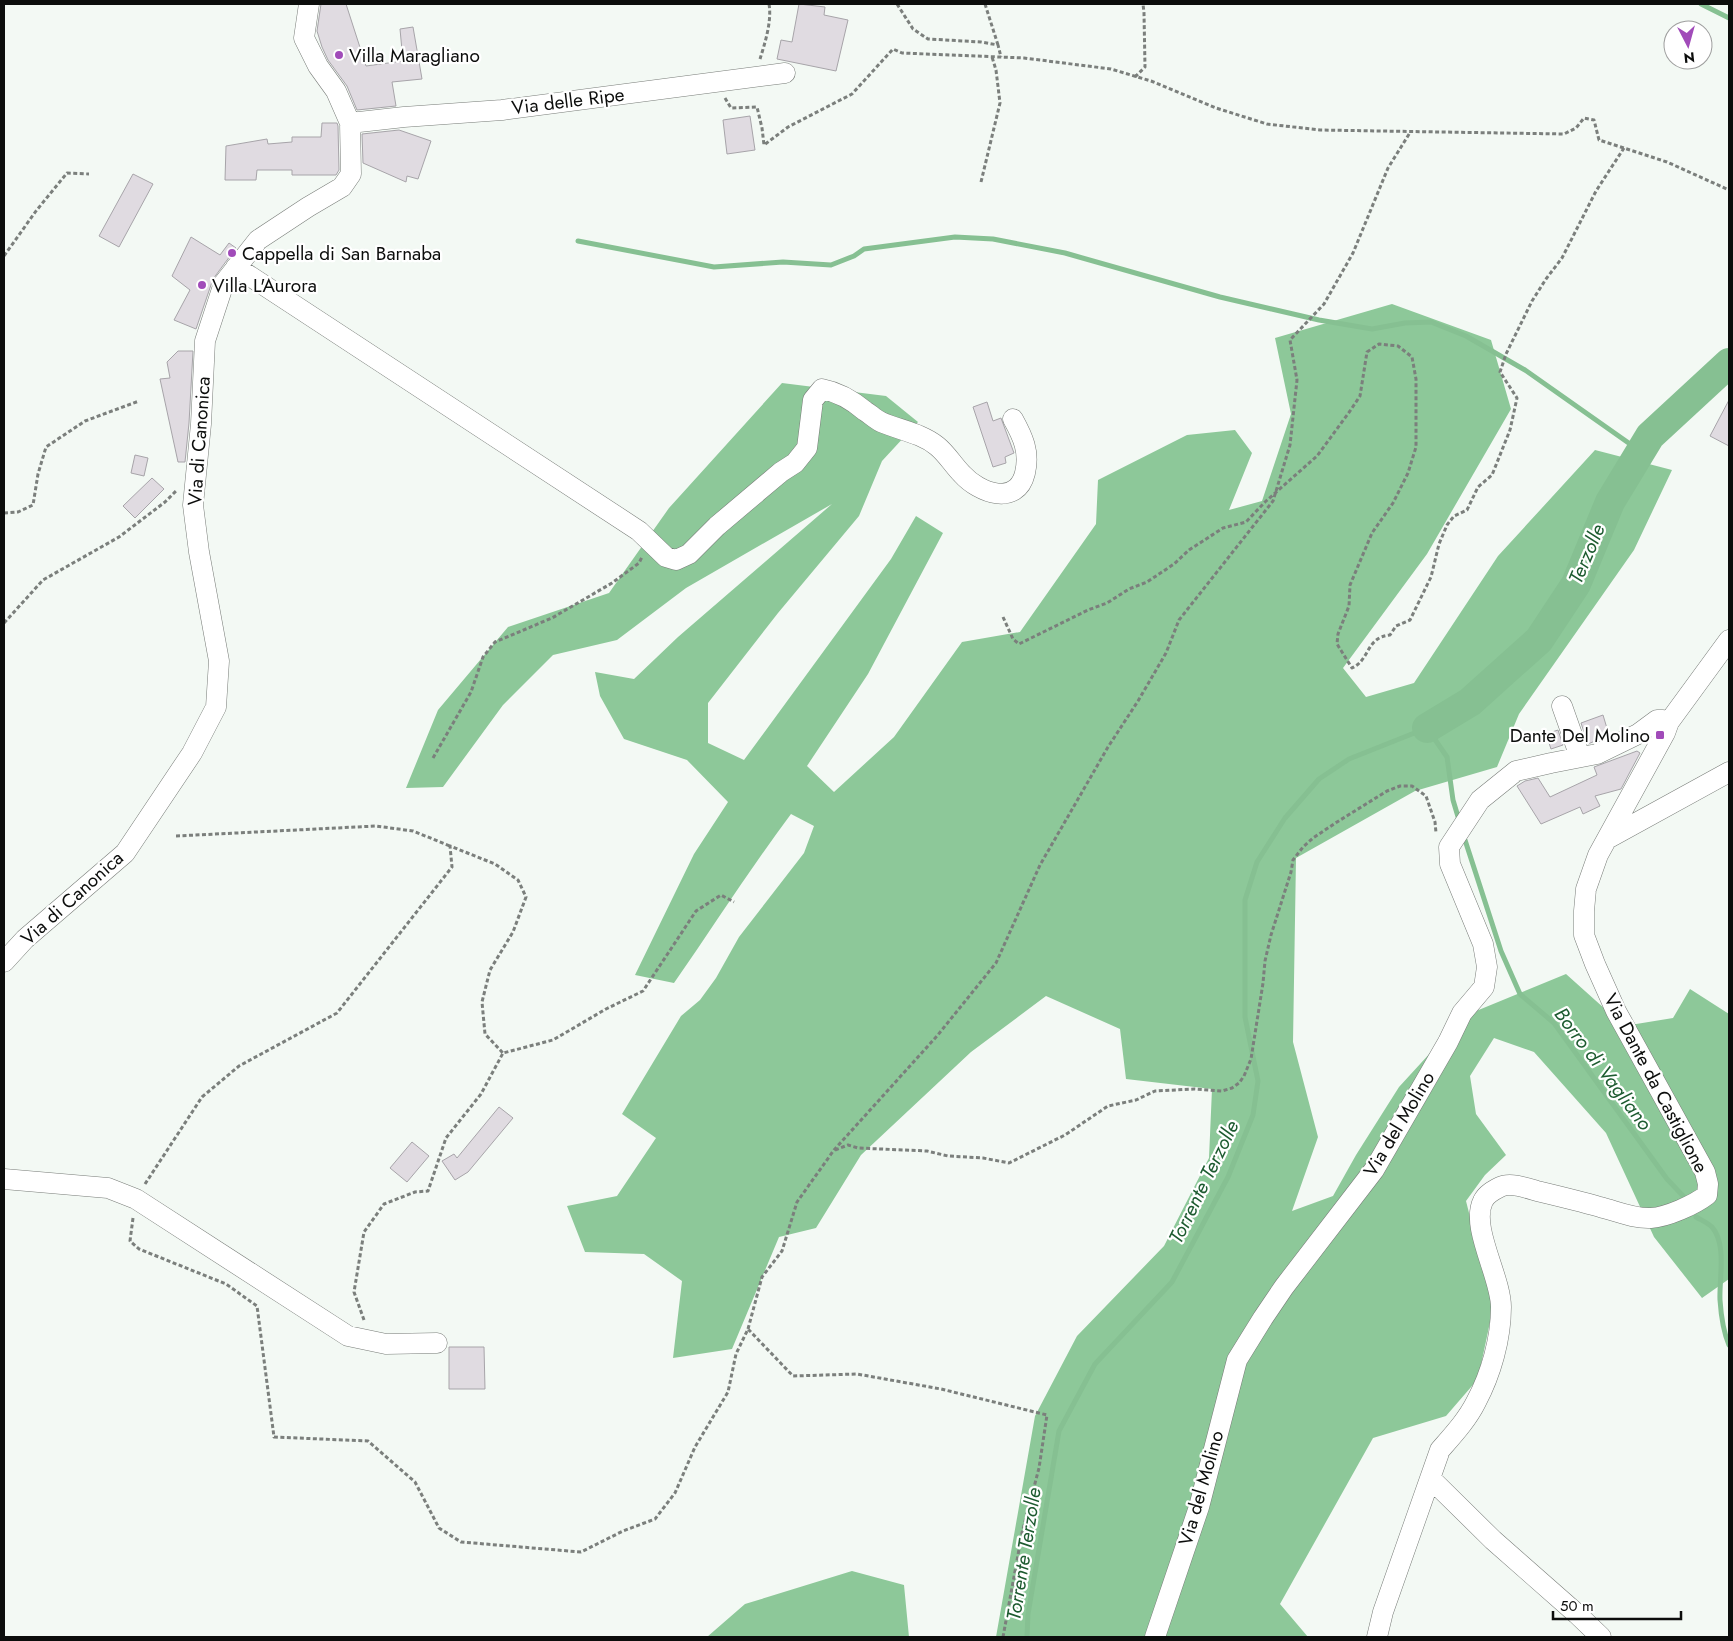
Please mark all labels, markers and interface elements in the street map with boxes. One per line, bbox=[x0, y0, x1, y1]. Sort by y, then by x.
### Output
north arrow bbox=[1663, 20, 1713, 70]
place label: Villa Maragliano bbox=[349, 42, 480, 69]
text: N bbox=[1683, 47, 1696, 68]
marker: Villa Maragliano bbox=[333, 49, 345, 61]
street label: Via delle Ripe bbox=[510, 81, 626, 121]
place label: Cappella di San Barnaba bbox=[242, 240, 441, 267]
marker: Cappella di San Barnaba bbox=[226, 247, 238, 259]
place label: Villa L'Aurora bbox=[212, 272, 317, 299]
marker: Villa L'Aurora bbox=[196, 279, 208, 291]
street label: Via di Canonica bbox=[181, 375, 217, 507]
water label: Terzolle bbox=[1561, 520, 1613, 588]
place label: Dante Del Molino bbox=[1510, 722, 1650, 749]
marker: Dante Del Molino bbox=[1654, 729, 1666, 741]
street label: Via di Canonica bbox=[15, 845, 129, 951]
street label: Via Dante da Castiglione bbox=[1597, 989, 1715, 1178]
water label: Borro di Vagliano bbox=[1547, 1001, 1659, 1137]
street label: Via del Molino bbox=[1357, 1066, 1441, 1182]
water label: Torrente Terzolle bbox=[1162, 1115, 1246, 1249]
street label: Via del Molino bbox=[1172, 1427, 1230, 1549]
water label: Torrente Terzolle bbox=[999, 1486, 1049, 1622]
scale bar bbox=[1553, 1588, 1680, 1620]
text: 50 m bbox=[1560, 1595, 1594, 1617]

